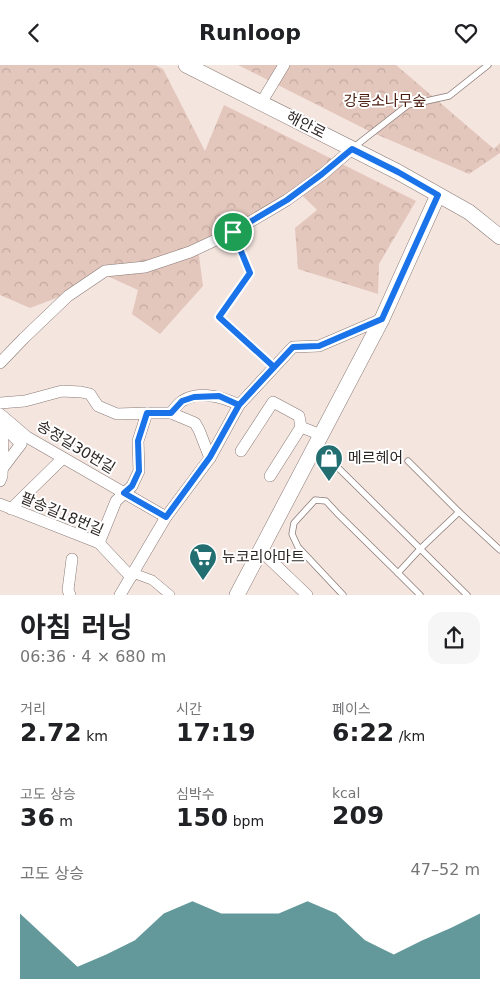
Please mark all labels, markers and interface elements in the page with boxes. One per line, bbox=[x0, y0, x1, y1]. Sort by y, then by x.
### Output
icon: back bbox=[20, 19, 48, 47]
icon: heart bbox=[452, 19, 480, 47]
text: Runloop bbox=[199, 20, 301, 45]
park label: 강릉소나무숲 bbox=[344, 92, 426, 110]
street label: 해안로 bbox=[283, 108, 329, 142]
pin bbox=[212, 211, 254, 253]
icon: arrive bbox=[219, 218, 247, 246]
street label: 송정길30번길 bbox=[34, 417, 118, 477]
shop icon: 메르헤어 bbox=[314, 443, 344, 482]
place label: 메르헤어 bbox=[348, 449, 403, 467]
street label: 팔송길18번길 bbox=[18, 489, 106, 539]
supermarket icon: 뉴코리아마트 bbox=[188, 542, 218, 581]
place label: 뉴코리아마트 bbox=[222, 548, 305, 566]
text: 아침 러닝 bbox=[20, 611, 133, 644]
button: share bbox=[428, 612, 480, 664]
text: 06:36 · 4 × 680 m bbox=[20, 647, 166, 666]
text: 거리 bbox=[20, 701, 46, 717]
text: 시간 bbox=[176, 701, 202, 717]
text: 페이스 bbox=[332, 701, 371, 717]
text: 2.72 bbox=[20, 718, 82, 747]
text: 17:19 bbox=[176, 718, 256, 747]
text: 6:22 bbox=[332, 718, 394, 747]
text: km bbox=[82, 728, 108, 744]
text: /km bbox=[394, 728, 425, 744]
text: kcal bbox=[332, 785, 360, 801]
text: 고도 상승 bbox=[20, 786, 76, 802]
text: 심박수 bbox=[176, 786, 215, 802]
text: 209 bbox=[332, 801, 384, 830]
text: 36 bbox=[20, 803, 55, 832]
text: 150 bbox=[176, 803, 228, 832]
text: m bbox=[55, 813, 73, 829]
text: bpm bbox=[228, 813, 264, 829]
text: 47–52 m bbox=[411, 860, 480, 879]
text: 고도 상승 bbox=[20, 864, 84, 883]

